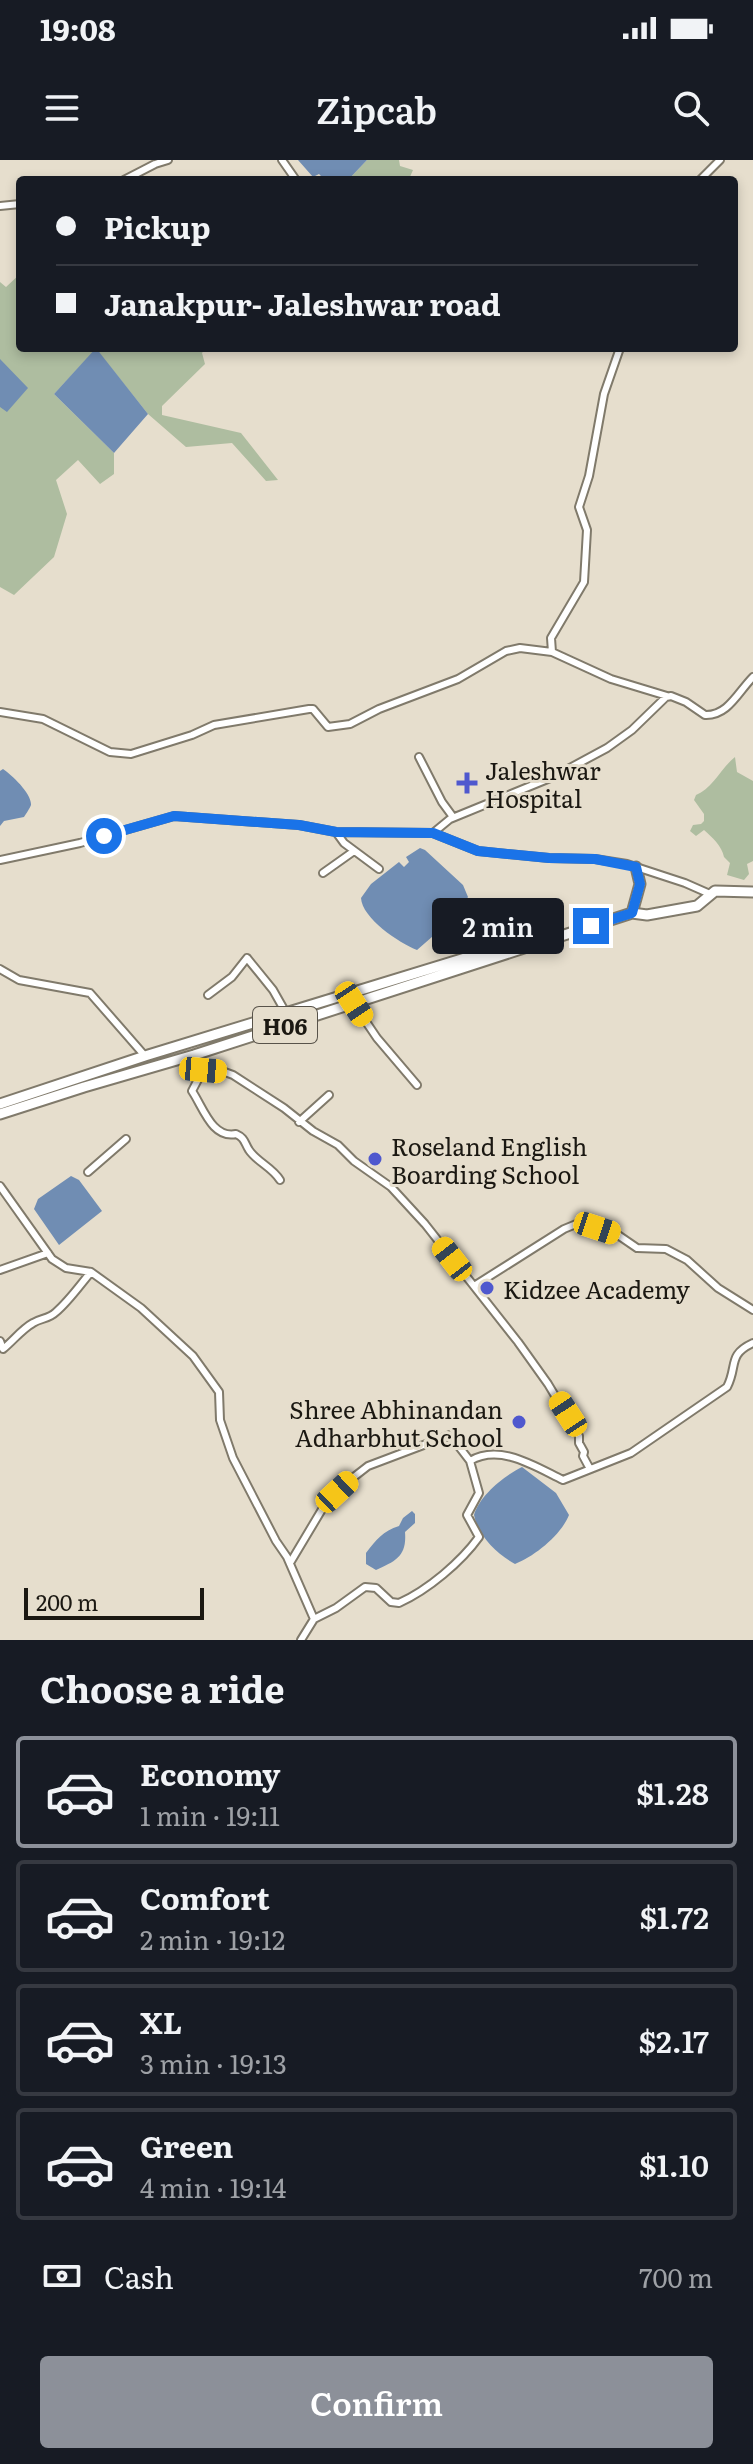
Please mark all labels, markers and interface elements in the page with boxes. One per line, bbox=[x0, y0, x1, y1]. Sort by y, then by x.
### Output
text: 19:08 bbox=[40, 6, 116, 50]
text: Zipcab bbox=[316, 82, 437, 135]
icon: menu bbox=[40, 86, 84, 130]
icon: search bbox=[669, 86, 713, 130]
text: Pickup bbox=[104, 204, 211, 248]
text: Janakpur- Jaleshwar road bbox=[104, 281, 501, 325]
place label: Jaleshwar Hospital bbox=[485, 752, 601, 815]
marker: Jaleshwar Hospital bbox=[456, 772, 478, 794]
route start bbox=[86, 818, 122, 854]
callout: 2 min bbox=[431, 898, 563, 954]
text: 2 min bbox=[462, 906, 534, 945]
route end bbox=[573, 908, 609, 944]
car bbox=[331, 977, 377, 1031]
road number: H06 bbox=[253, 1007, 317, 1043]
car bbox=[178, 1056, 228, 1084]
place label: Roseland English Boarding School bbox=[391, 1128, 588, 1191]
marker: Roseland English Boarding School bbox=[366, 1150, 384, 1168]
car bbox=[570, 1209, 624, 1247]
car bbox=[428, 1233, 476, 1285]
place label: Kidzee Academy bbox=[503, 1271, 690, 1306]
marker: Kidzee Academy bbox=[478, 1279, 496, 1297]
car bbox=[545, 1387, 591, 1441]
place label: Shree Abhinandan Adharbhut School bbox=[289, 1391, 503, 1454]
marker: Shree Abhinandan Adharbhut School bbox=[510, 1413, 528, 1431]
car bbox=[311, 1467, 363, 1517]
scale bar bbox=[24, 1584, 204, 1620]
text: 200 m bbox=[36, 1585, 98, 1618]
text: Choose a ride bbox=[40, 1661, 285, 1714]
text: Economy bbox=[140, 1751, 280, 1795]
icon: car bbox=[44, 1756, 116, 1828]
text: $1.28 bbox=[636, 1770, 709, 1814]
text: 1 min · 19:11 bbox=[140, 1795, 280, 1834]
text: Comfort bbox=[140, 1875, 270, 1919]
icon: car bbox=[44, 1880, 116, 1952]
text: $1.72 bbox=[640, 1894, 709, 1938]
text: 2 min · 19:12 bbox=[140, 1919, 285, 1958]
text: XL bbox=[140, 1999, 182, 2043]
icon: car bbox=[44, 2004, 116, 2076]
text: $2.17 bbox=[639, 2018, 709, 2062]
text: 3 min · 19:13 bbox=[140, 2043, 287, 2082]
text: Green bbox=[140, 2123, 233, 2167]
icon: car bbox=[44, 2128, 116, 2200]
text: $1.10 bbox=[639, 2142, 709, 2186]
text: 4 min · 19:14 bbox=[140, 2167, 286, 2206]
icon: cash bbox=[40, 2254, 84, 2298]
text: Cash bbox=[104, 2254, 174, 2298]
text: 700 m bbox=[639, 2257, 713, 2296]
button: Confirm bbox=[40, 2356, 713, 2448]

